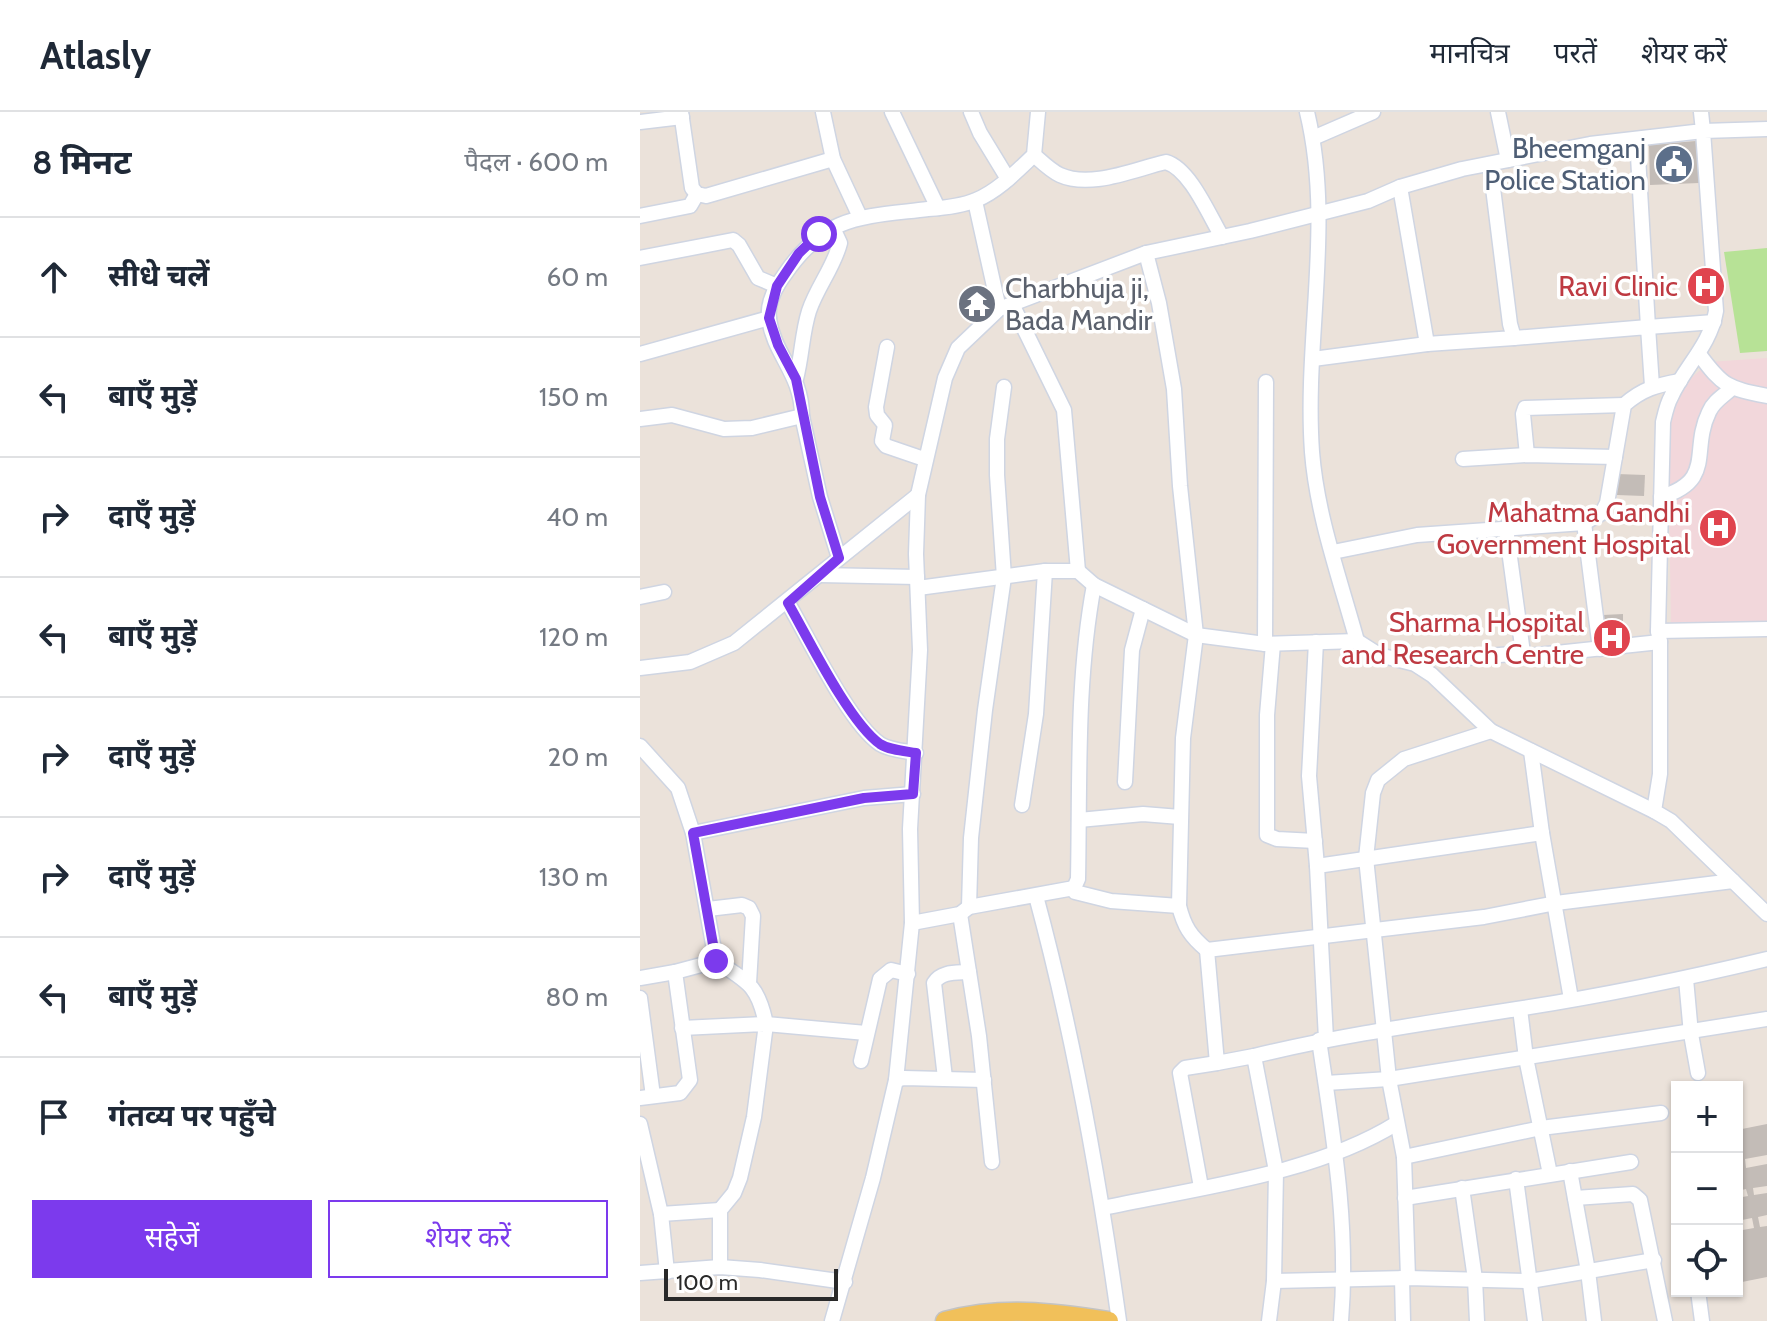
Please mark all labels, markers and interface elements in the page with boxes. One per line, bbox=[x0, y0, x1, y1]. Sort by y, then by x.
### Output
text: Atlasly bbox=[40, 32, 151, 79]
text: मानचित्र bbox=[1430, 36, 1510, 70]
text: परतें bbox=[1554, 36, 1597, 70]
text: शेयर करें bbox=[1641, 36, 1727, 70]
place label: Bheemganj Police Station bbox=[1484, 131, 1646, 197]
text: 8 मिनट bbox=[32, 141, 132, 183]
public building icon: Bheemganj Police Station bbox=[1653, 143, 1695, 185]
text: पैदल · 600 m bbox=[464, 146, 608, 178]
route start bbox=[801, 216, 837, 252]
icon: ahead bbox=[32, 255, 76, 299]
text: सीधे चलें bbox=[108, 257, 209, 294]
text: 60 m bbox=[546, 261, 608, 293]
hospital icon: Ravi Clinic bbox=[1685, 265, 1727, 307]
place label: Ravi Clinic bbox=[1558, 269, 1678, 303]
place label: Charbhuja ji, Bada Mandir bbox=[1005, 271, 1153, 337]
temple icon: Charbhuja ji, Bada Mandir bbox=[956, 283, 998, 325]
icon: left bbox=[32, 375, 76, 419]
text: बाएँ मुड़ें bbox=[108, 377, 197, 414]
text: 150 m bbox=[539, 381, 608, 413]
icon: right bbox=[32, 495, 76, 539]
place label: Mahatma Gandhi Government Hospital bbox=[1436, 495, 1690, 561]
text: दाएँ मुड़ें bbox=[108, 497, 195, 534]
text: 40 m bbox=[546, 501, 608, 533]
hospital icon: Mahatma Gandhi Government Hospital bbox=[1697, 507, 1739, 549]
place label: Sharma Hospital and Research Centre bbox=[1341, 605, 1584, 671]
icon: left bbox=[32, 615, 76, 659]
text: बाएँ मुड़ें bbox=[108, 617, 197, 654]
hospital icon: Sharma Hospital and Research Centre bbox=[1591, 617, 1633, 659]
text: 120 m bbox=[539, 621, 608, 653]
icon: right bbox=[32, 735, 76, 779]
text: दाएँ मुड़ें bbox=[108, 737, 195, 774]
text: 20 m bbox=[548, 741, 608, 773]
icon: right bbox=[32, 855, 76, 899]
text: दाएँ मुड़ें bbox=[108, 857, 195, 894]
text: 130 m bbox=[539, 861, 608, 893]
route end bbox=[698, 943, 734, 979]
icon: left bbox=[32, 975, 76, 1019]
text: बाएँ मुड़ें bbox=[108, 977, 197, 1014]
text: 80 m bbox=[545, 981, 608, 1013]
map controls bbox=[1671, 1081, 1743, 1297]
button: + bbox=[1671, 1081, 1743, 1153]
icon: arrive bbox=[32, 1095, 76, 1139]
text: गंतव्य पर पहुँचे bbox=[108, 1097, 276, 1134]
button: − bbox=[1671, 1153, 1743, 1225]
button: सहेजें bbox=[32, 1200, 312, 1278]
button: शेयर करें bbox=[328, 1200, 608, 1278]
button: locate bbox=[1671, 1225, 1743, 1297]
scale bar bbox=[664, 1265, 838, 1301]
text: 100 m bbox=[676, 1269, 738, 1296]

